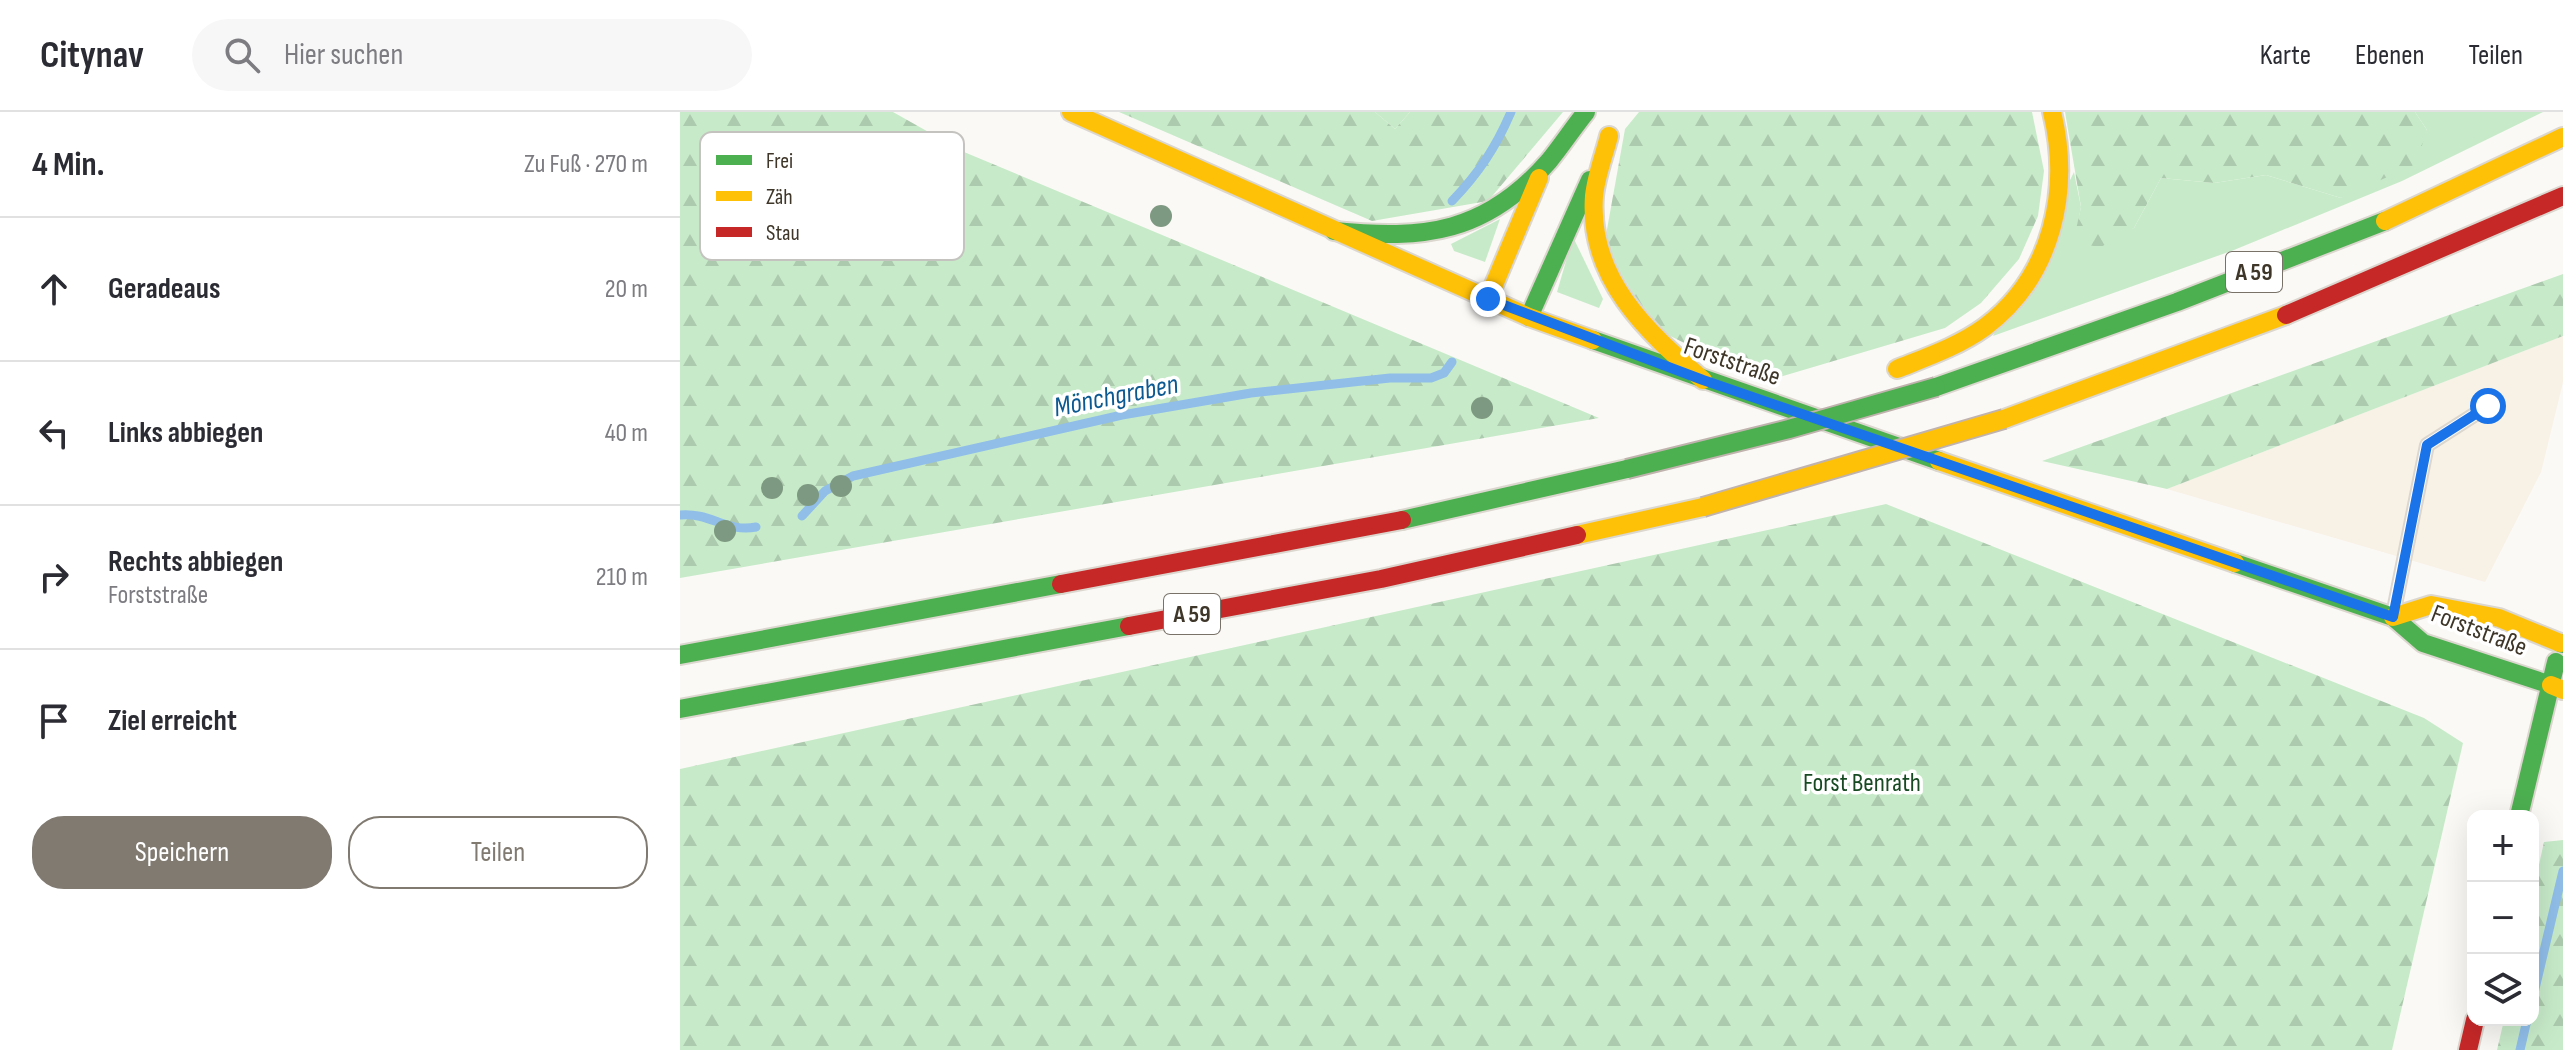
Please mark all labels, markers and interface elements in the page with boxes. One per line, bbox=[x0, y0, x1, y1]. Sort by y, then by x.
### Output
search box bbox=[192, 19, 752, 91]
text: Citynav bbox=[40, 33, 144, 78]
icon: search bbox=[220, 33, 264, 77]
text: Hier suchen bbox=[284, 37, 403, 73]
text: Karte bbox=[2260, 39, 2311, 72]
text: Ebenen bbox=[2355, 39, 2425, 72]
text: Teilen bbox=[2469, 39, 2523, 72]
legend bbox=[700, 132, 964, 260]
text: 4 Min. bbox=[32, 144, 104, 185]
text: Frei bbox=[766, 148, 793, 175]
text: Zu Fuß · 270 m bbox=[524, 149, 648, 180]
text: Zäh bbox=[766, 184, 793, 211]
text: Stau bbox=[766, 220, 800, 247]
road number: A 59 bbox=[2226, 252, 2282, 292]
icon: ahead bbox=[32, 267, 76, 311]
text: Geradeaus bbox=[108, 271, 221, 307]
text: 20 m bbox=[605, 274, 648, 305]
route end bbox=[1470, 281, 1506, 317]
street label: Forststraße bbox=[1680, 331, 1784, 393]
water label: Mönchgraben bbox=[1051, 368, 1181, 424]
route start bbox=[2470, 388, 2506, 424]
icon: left bbox=[32, 411, 76, 455]
text: Links abbiegen bbox=[108, 415, 263, 451]
text: 40 m bbox=[605, 418, 648, 449]
text: Rechts abbiegen bbox=[108, 544, 283, 580]
icon: right bbox=[32, 555, 76, 599]
text: 210 m bbox=[596, 562, 648, 593]
text: Forststraße bbox=[108, 580, 208, 611]
road number: A 59 bbox=[1164, 594, 1220, 634]
street label: Forststraße bbox=[2427, 599, 2531, 663]
icon: arrive bbox=[32, 699, 76, 743]
text: Ziel erreicht bbox=[108, 703, 237, 739]
park label: Forst Benrath bbox=[1803, 768, 1921, 799]
map controls bbox=[2467, 810, 2539, 1026]
button: + bbox=[2467, 810, 2539, 882]
button: Speichern bbox=[32, 816, 332, 889]
button: Teilen bbox=[348, 816, 648, 889]
button: − bbox=[2467, 882, 2539, 954]
button: layers bbox=[2467, 954, 2539, 1026]

